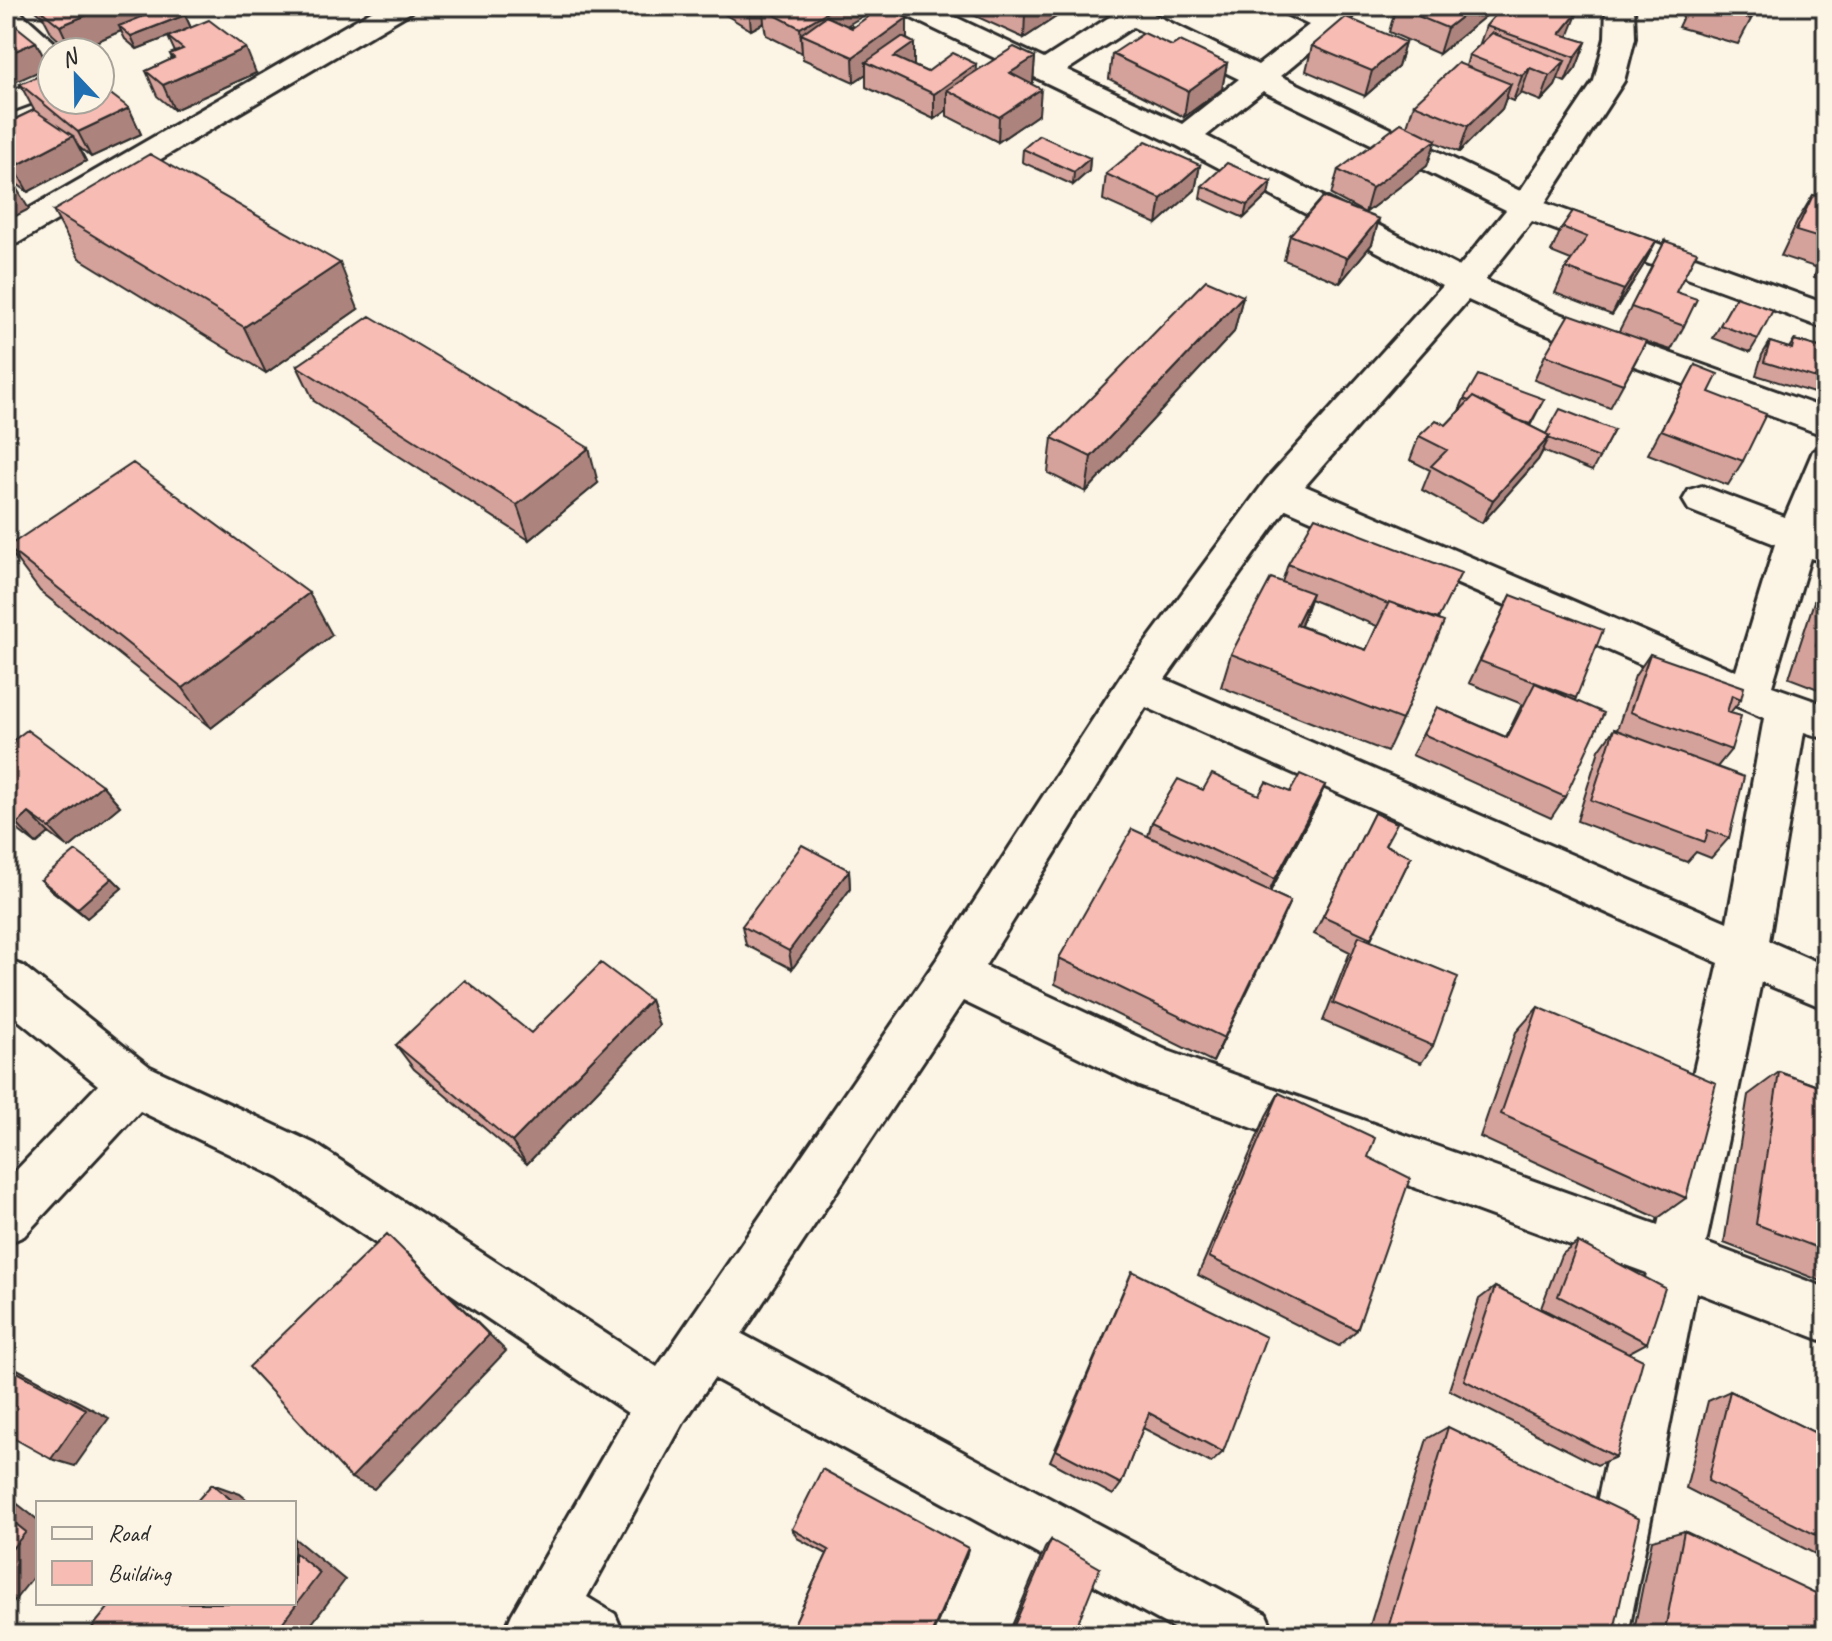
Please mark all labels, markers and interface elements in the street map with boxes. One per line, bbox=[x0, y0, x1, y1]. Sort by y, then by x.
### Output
north arrow bbox=[36, 36, 116, 116]
text: N bbox=[57, 42, 84, 74]
legend bbox=[36, 1501, 296, 1605]
text: Road bbox=[108, 1518, 152, 1548]
text: Building bbox=[108, 1558, 173, 1588]

